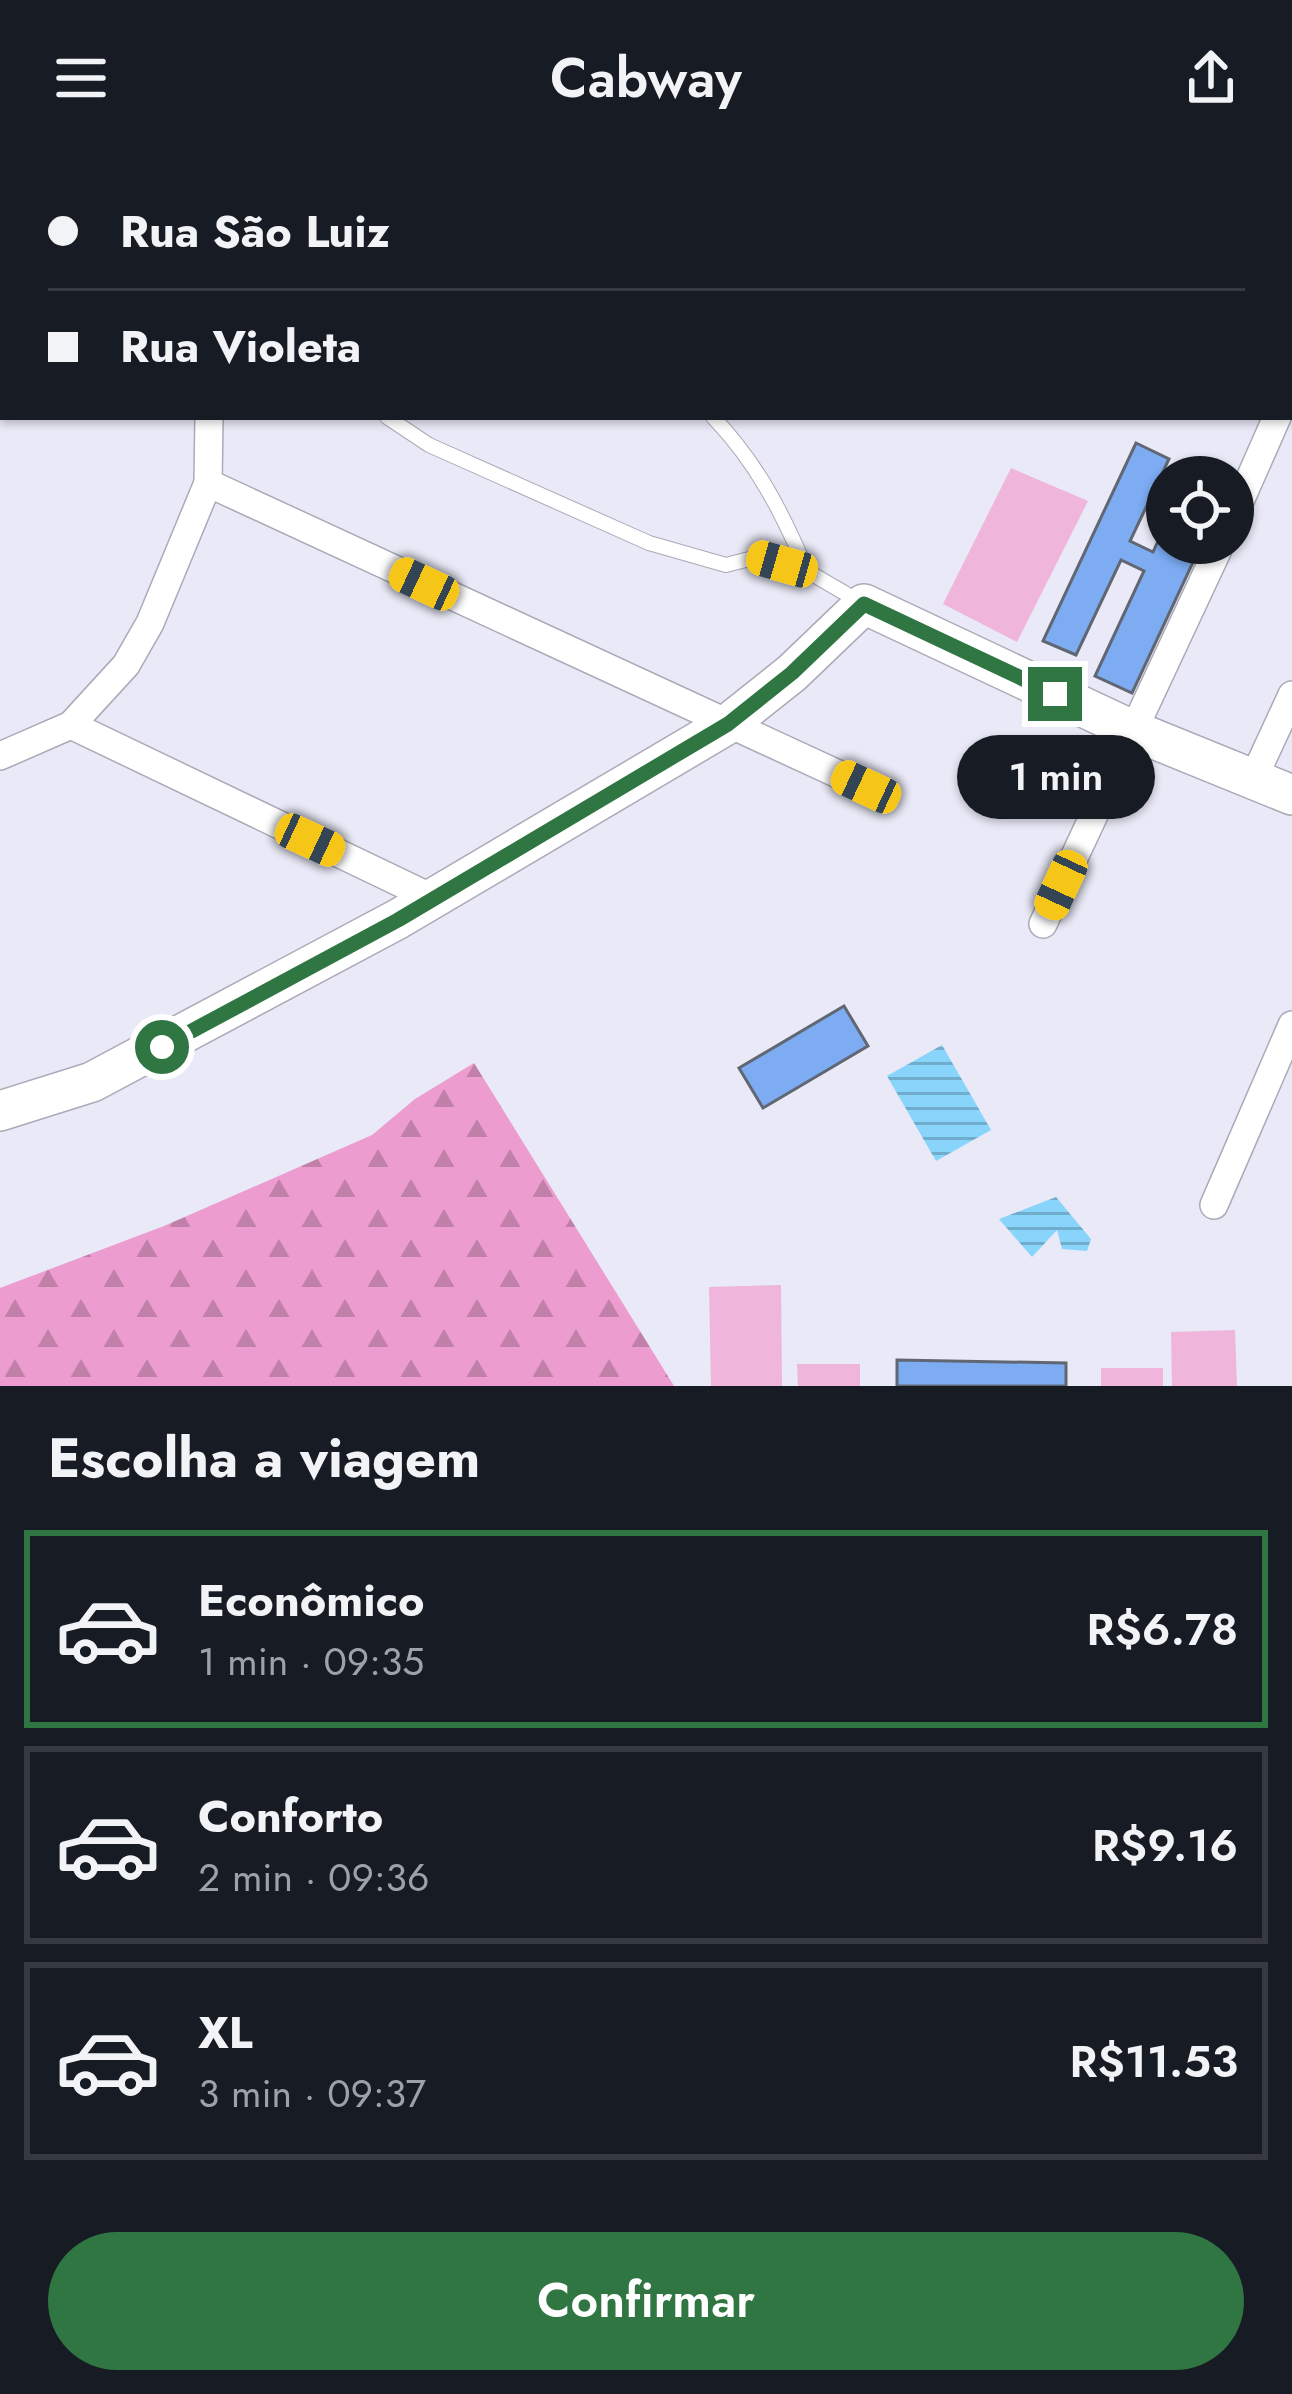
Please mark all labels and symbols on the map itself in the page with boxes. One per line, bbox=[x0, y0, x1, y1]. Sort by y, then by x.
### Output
car bbox=[742, 537, 822, 591]
car bbox=[384, 552, 464, 616]
route end bbox=[1028, 667, 1082, 721]
callout: 1 min bbox=[956, 736, 1154, 820]
car bbox=[826, 755, 906, 819]
car bbox=[270, 808, 350, 872]
car bbox=[1029, 845, 1093, 925]
route start bbox=[135, 1020, 189, 1074]

